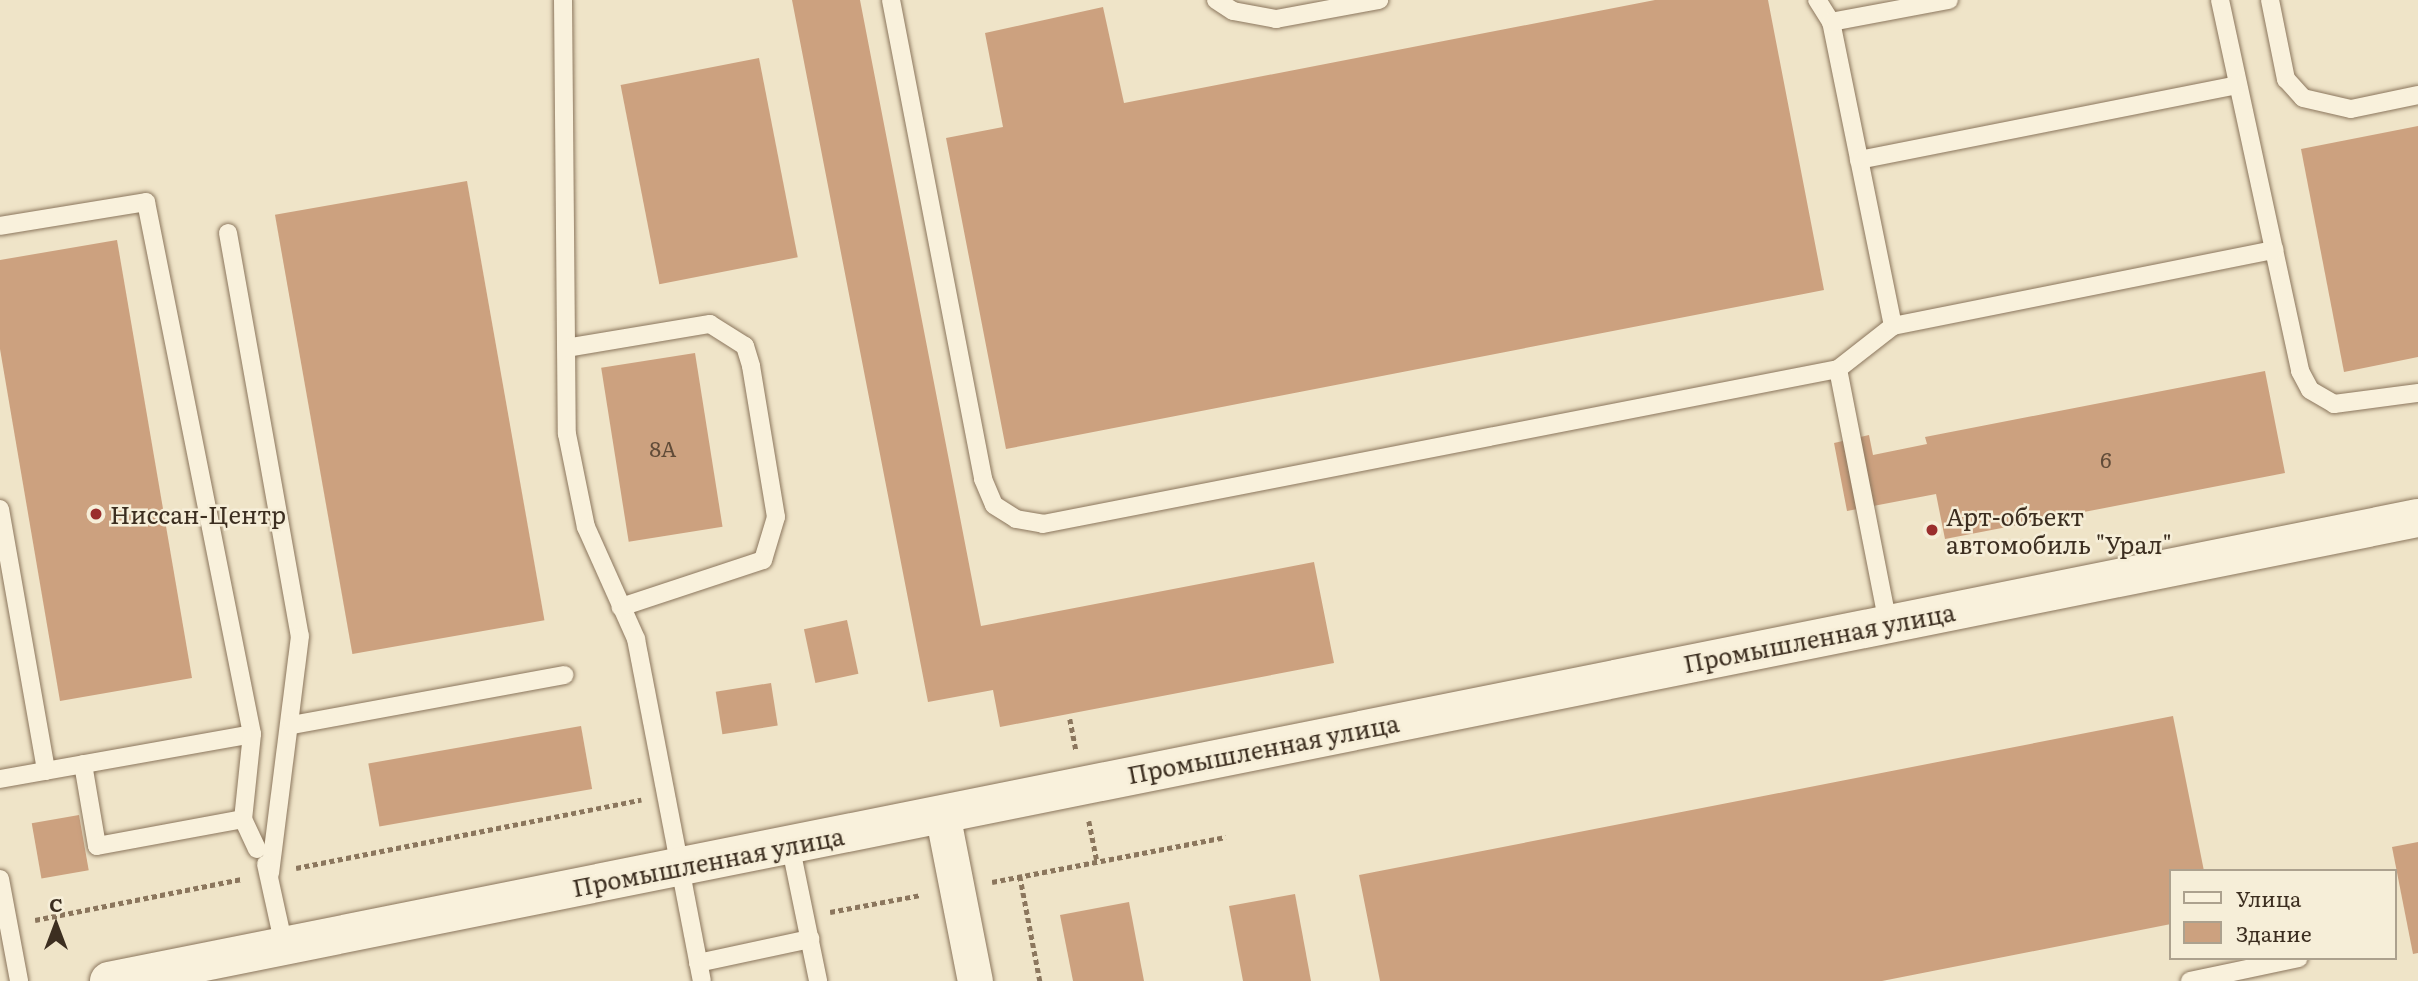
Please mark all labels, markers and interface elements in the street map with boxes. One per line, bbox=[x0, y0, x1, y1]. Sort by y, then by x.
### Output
house number: 8А bbox=[649, 435, 677, 461]
house number: 6 bbox=[2100, 446, 2112, 472]
place label: Ниссан-Центр bbox=[110, 500, 286, 528]
place label: Арт-объект автомобиль "Урал" bbox=[1946, 502, 2172, 558]
marker: Ниссан-Центр bbox=[88, 506, 104, 522]
marker: Арт-объект автомобиль "Урал" bbox=[1924, 522, 1940, 538]
street label: Промышленная улица bbox=[1681, 597, 1957, 677]
street label: Промышленная улица bbox=[1125, 708, 1401, 788]
street label: Промышленная улица bbox=[570, 821, 846, 901]
legend bbox=[2170, 869, 2397, 960]
text: Улица bbox=[2236, 882, 2301, 913]
north arrow bbox=[21, 890, 91, 960]
text: С bbox=[49, 890, 63, 918]
text: Здание bbox=[2236, 917, 2312, 948]

